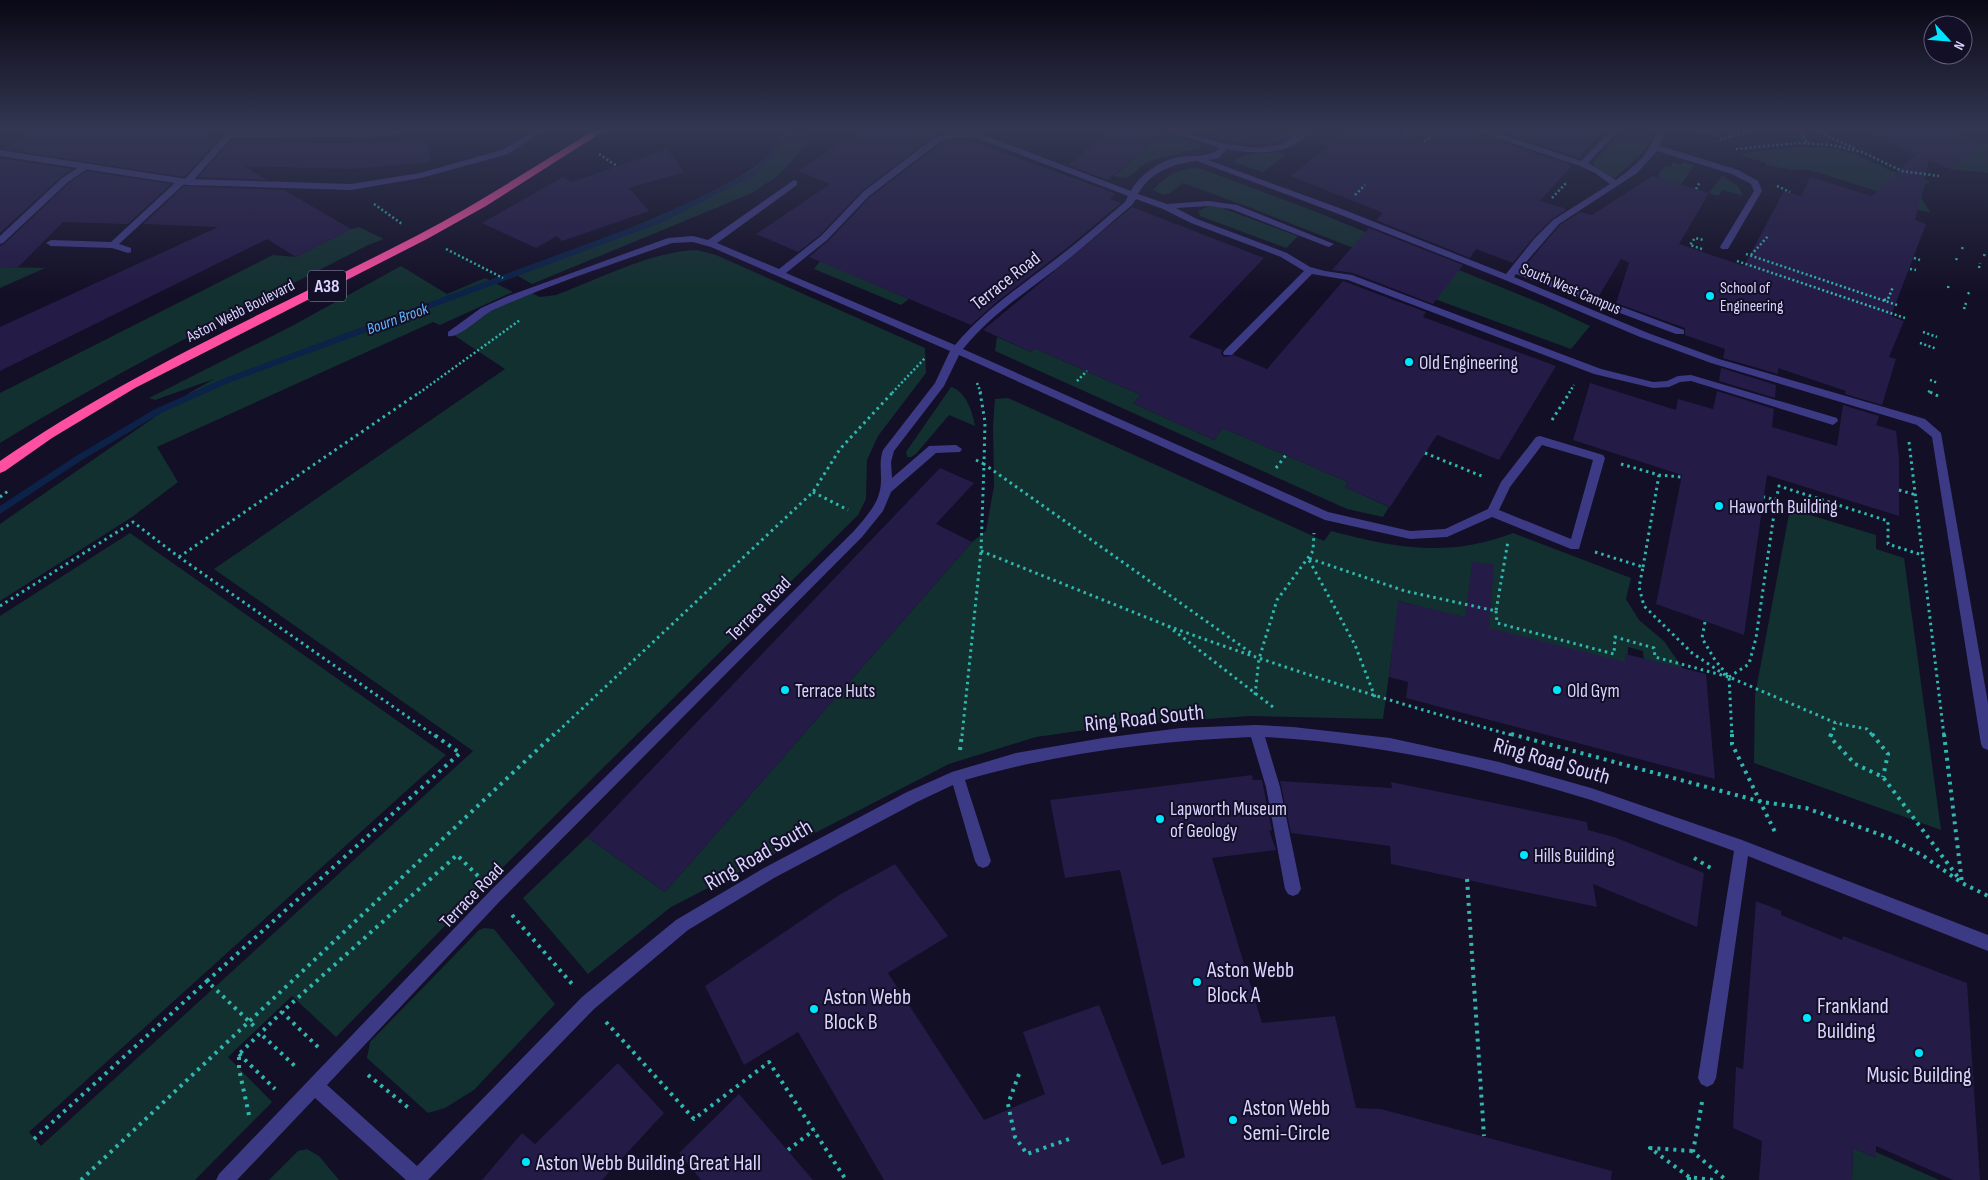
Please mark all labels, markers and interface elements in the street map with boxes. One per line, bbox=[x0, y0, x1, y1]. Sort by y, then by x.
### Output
north arrow bbox=[1923, 15, 1973, 65]
text: N bbox=[1950, 38, 1969, 53]
street label: Terrace Road bbox=[967, 247, 1045, 315]
street label: South West Campus bbox=[1517, 260, 1624, 319]
road number: A38 bbox=[308, 270, 346, 302]
street label: Aston Webb Boulevard bbox=[183, 276, 298, 347]
place label: School of Engineering bbox=[1720, 279, 1783, 316]
marker: School of Engineering bbox=[1704, 290, 1716, 302]
water label: Bourn Brook bbox=[364, 299, 432, 339]
place label: Old Engineering bbox=[1419, 352, 1518, 375]
marker: Old Engineering bbox=[1403, 356, 1415, 368]
place label: Haworth Building bbox=[1729, 496, 1838, 519]
marker: Haworth Building bbox=[1713, 500, 1725, 512]
street label: Terrace Road bbox=[722, 572, 796, 646]
place label: Terrace Huts bbox=[795, 680, 875, 703]
place label: Old Gym bbox=[1567, 680, 1620, 703]
marker: Terrace Huts bbox=[779, 684, 791, 696]
marker: Old Gym bbox=[1551, 684, 1563, 696]
street label: Ring Road South bbox=[1083, 699, 1205, 738]
street label: Ring Road South bbox=[1490, 732, 1613, 791]
place label: Lapworth Museum of Geology bbox=[1170, 798, 1287, 843]
marker: Lapworth Museum of Geology bbox=[1154, 813, 1166, 825]
street label: Ring Road South bbox=[700, 814, 817, 897]
place label: Hills Building bbox=[1534, 845, 1615, 868]
marker: Hills Building bbox=[1518, 849, 1530, 861]
street label: Terrace Road bbox=[435, 859, 509, 933]
place label: Aston Webb Block A bbox=[1206, 957, 1294, 1009]
marker: Aston Webb Block A bbox=[1191, 976, 1203, 988]
place label: Aston Webb Block B bbox=[823, 984, 911, 1036]
place label: Frankland Building bbox=[1817, 993, 1889, 1045]
marker: Aston Webb Block B bbox=[808, 1003, 820, 1015]
marker: Frankland Building bbox=[1801, 1012, 1813, 1024]
marker: Music Building bbox=[1913, 1047, 1925, 1059]
place label: Music Building bbox=[1866, 1062, 1972, 1089]
place label: Aston Webb Semi-Circle bbox=[1242, 1095, 1330, 1147]
marker: Aston Webb Semi-Circle bbox=[1227, 1114, 1239, 1126]
place label: Aston Webb Building Great Hall bbox=[535, 1150, 761, 1177]
marker: Aston Webb Building Great Hall bbox=[520, 1156, 532, 1168]

